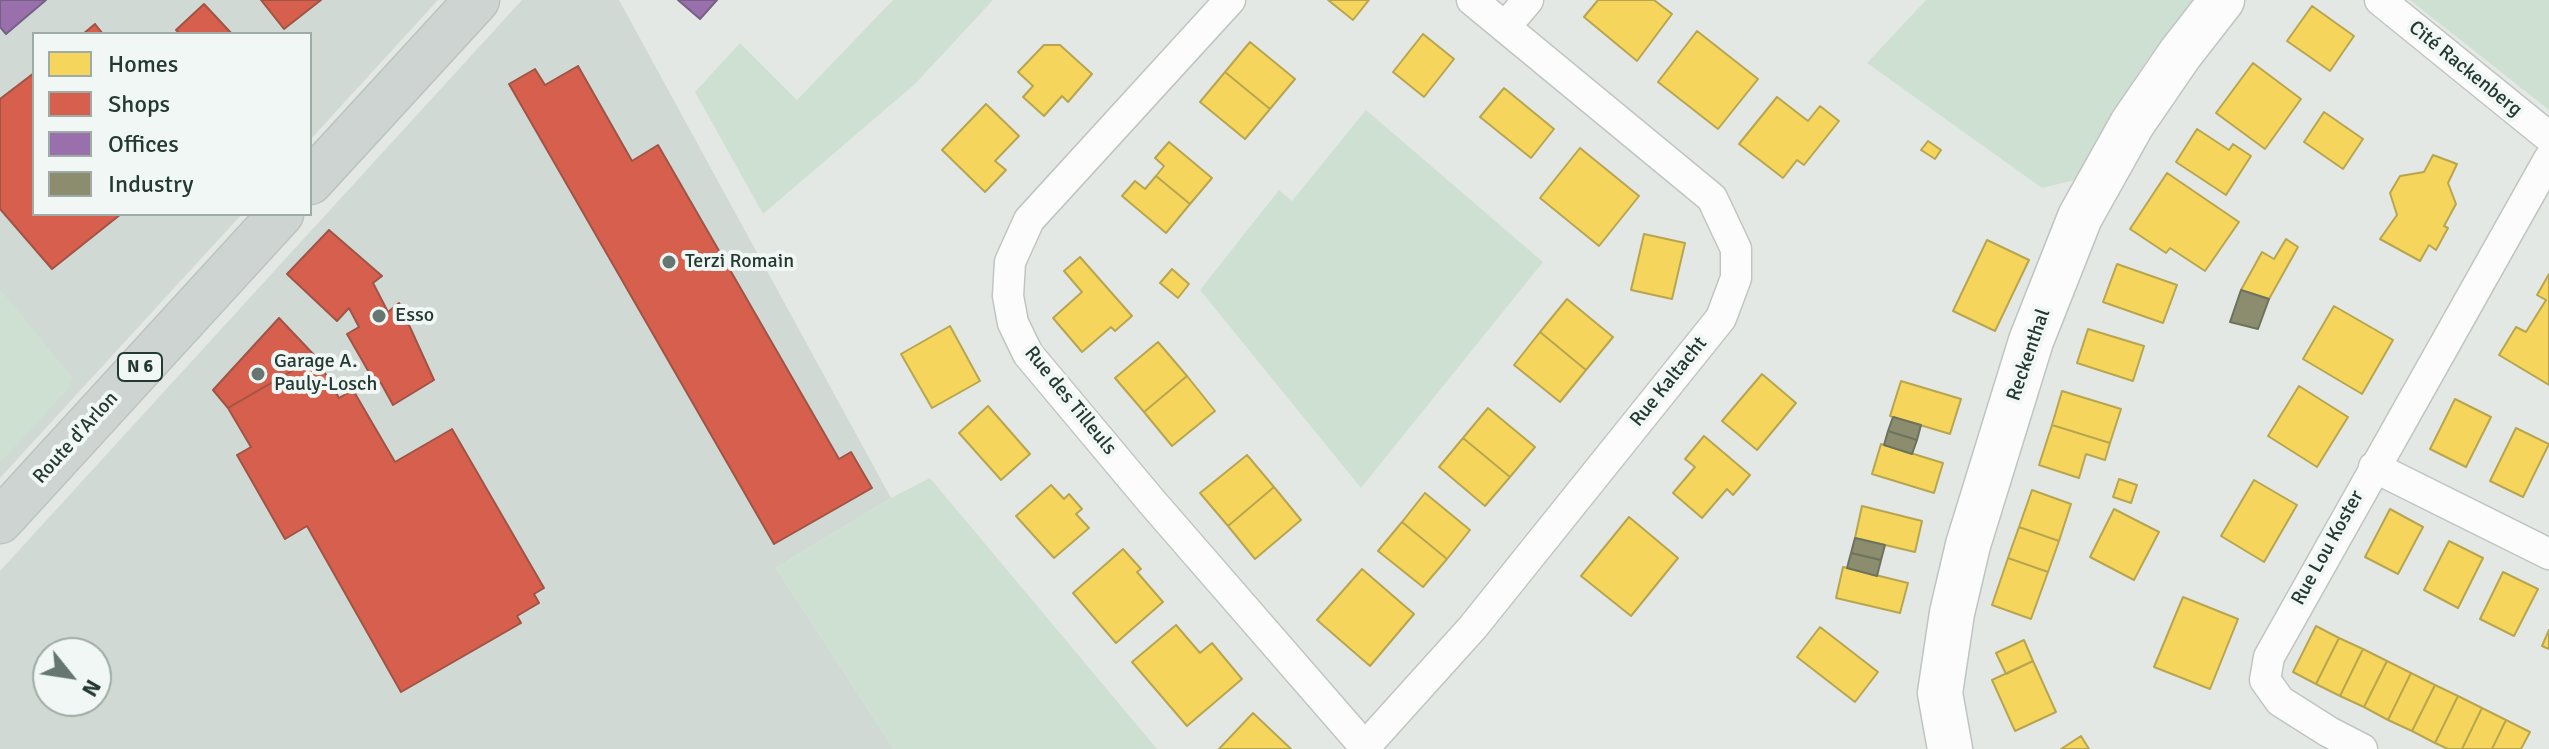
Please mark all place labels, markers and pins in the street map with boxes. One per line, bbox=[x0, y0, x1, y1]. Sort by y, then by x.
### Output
place label: Terzi Romain bbox=[685, 250, 794, 274]
marker: Terzi Romain bbox=[660, 253, 678, 271]
place label: Esso bbox=[395, 304, 434, 328]
marker: Esso bbox=[370, 307, 388, 325]
place label: Garage A. Pauly-Losch bbox=[274, 350, 377, 397]
marker: Garage A. Pauly-Losch bbox=[249, 365, 267, 383]

